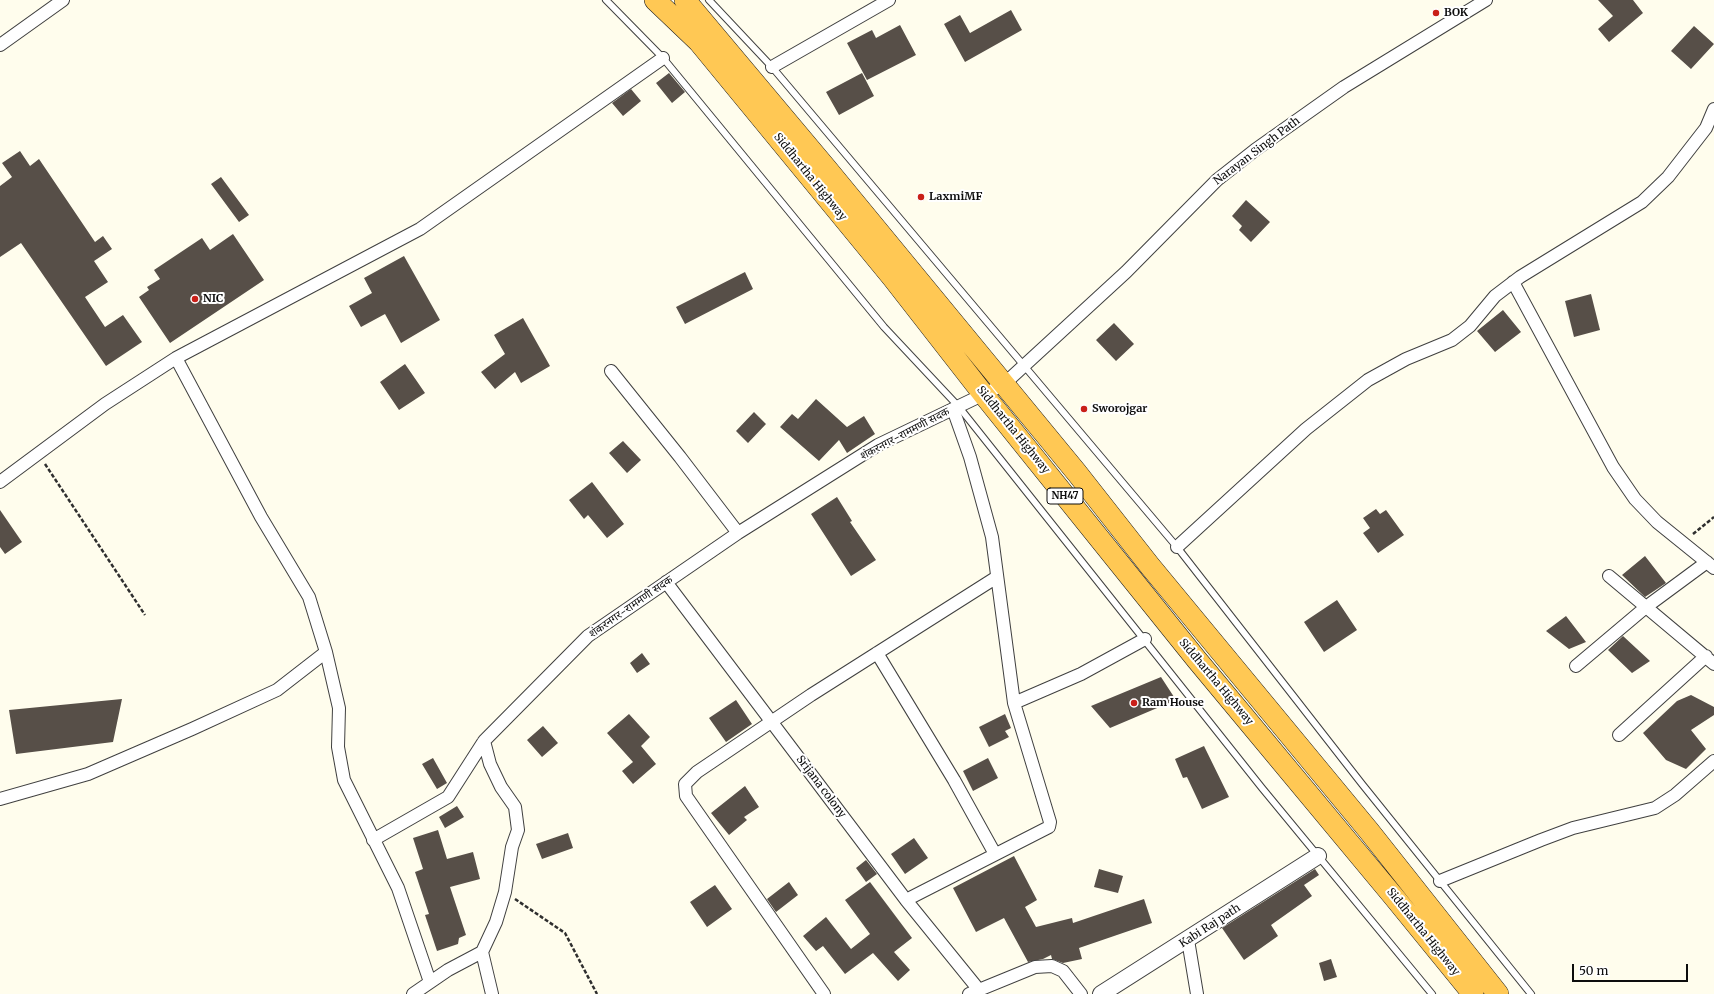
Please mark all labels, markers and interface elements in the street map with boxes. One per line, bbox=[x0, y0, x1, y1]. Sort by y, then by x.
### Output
place label: BOK bbox=[1444, 6, 1468, 20]
marker: BOK bbox=[1431, 8, 1441, 18]
street label: Narayan Singh Path bbox=[1211, 114, 1303, 188]
street label: Siddhartha Highway bbox=[771, 131, 849, 223]
place label: LaxmiMF bbox=[929, 190, 982, 204]
marker: LaxmiMF bbox=[916, 192, 926, 202]
place label: NIC bbox=[203, 292, 223, 306]
marker: NIC bbox=[190, 294, 200, 304]
street label: Siddhartha Highway bbox=[974, 384, 1052, 476]
place label: Sworojgar bbox=[1092, 402, 1147, 416]
marker: Sworojgar bbox=[1079, 404, 1089, 414]
street label: शंकरनगर-राममणी सदक bbox=[858, 405, 952, 463]
road number: NH47 bbox=[1047, 488, 1083, 504]
street label: शंकरनगर-राममणी सदक bbox=[587, 573, 675, 641]
street label: Siddhartha Highway bbox=[1176, 636, 1256, 728]
place label: Ram House bbox=[1142, 696, 1204, 710]
marker: Ram House bbox=[1129, 698, 1139, 708]
street label: Srijana colony bbox=[793, 753, 849, 821]
street label: Siddhartha Highway bbox=[1384, 886, 1462, 978]
street label: Kabi Raj path bbox=[1177, 901, 1243, 951]
scale bar bbox=[1574, 956, 1690, 982]
text: 50 m bbox=[1579, 963, 1608, 978]

